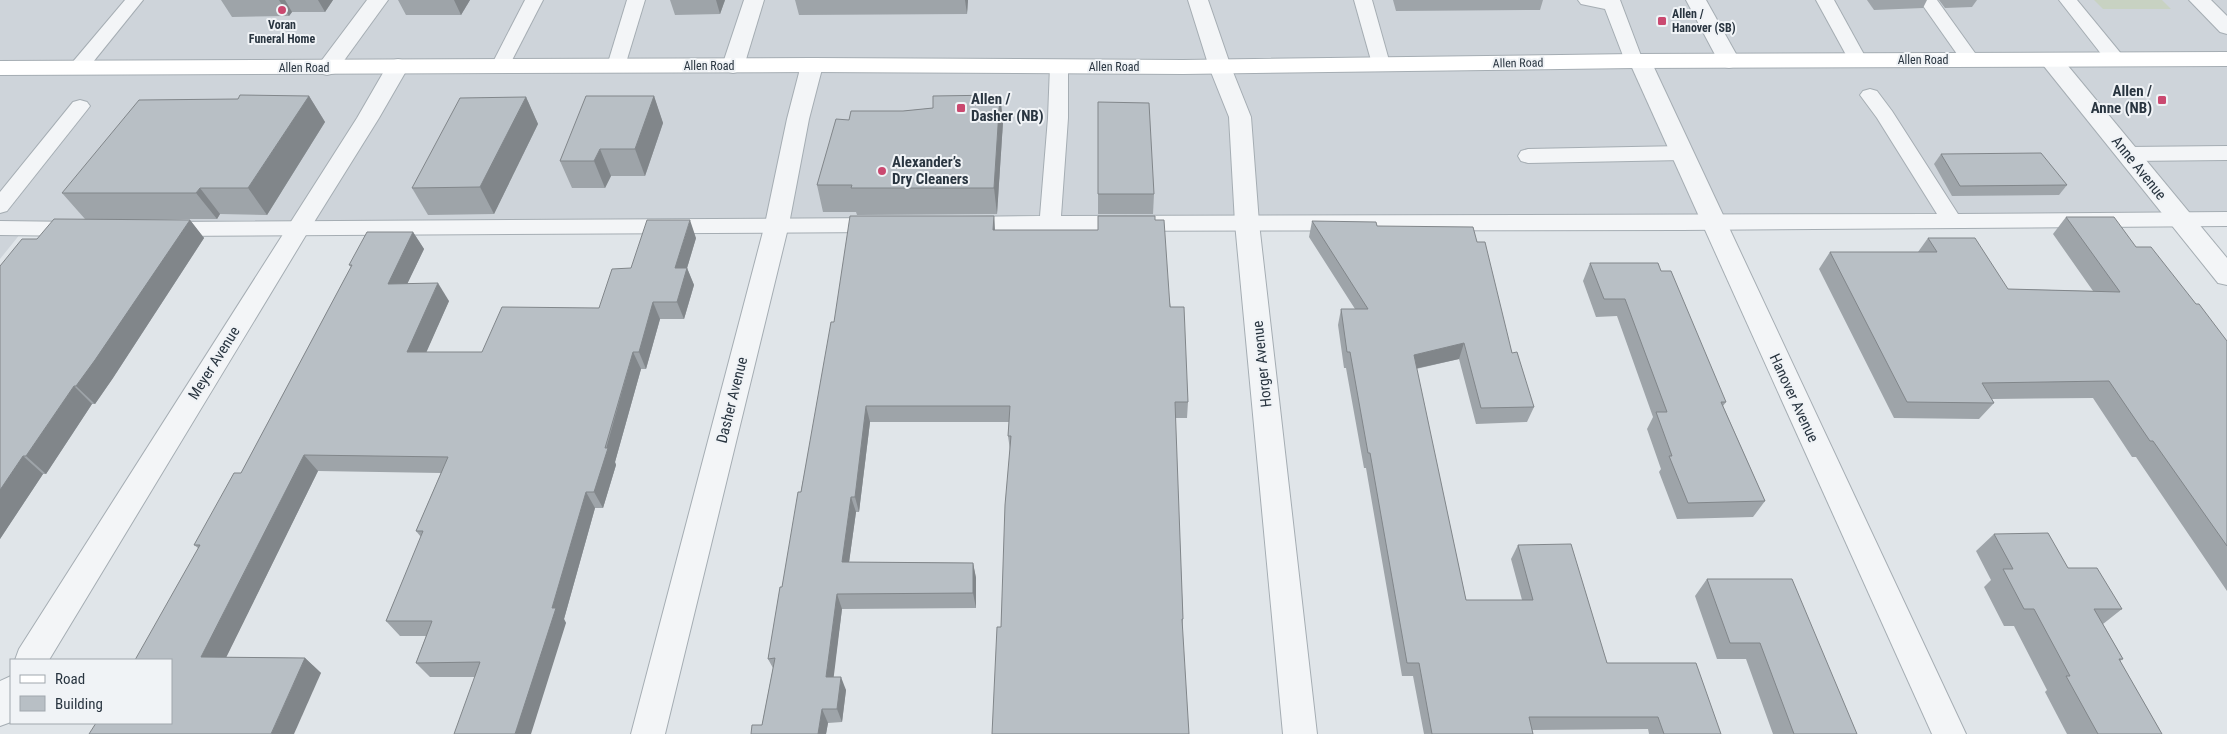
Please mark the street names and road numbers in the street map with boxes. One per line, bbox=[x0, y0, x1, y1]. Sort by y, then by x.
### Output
street label: Allen Road bbox=[1898, 53, 1948, 67]
street label: Allen Road bbox=[1493, 56, 1544, 70]
street label: Allen Road bbox=[684, 59, 734, 73]
street label: Allen Road bbox=[1089, 60, 1139, 74]
street label: Allen Road bbox=[279, 61, 329, 75]
street label: Anne Avenue bbox=[2108, 132, 2170, 204]
street label: Horger Avenue bbox=[1249, 320, 1275, 408]
street label: Meyer Avenue bbox=[184, 323, 244, 403]
street label: Hanover Avenue bbox=[1766, 351, 1822, 445]
street label: Dasher Avenue bbox=[713, 355, 751, 445]

